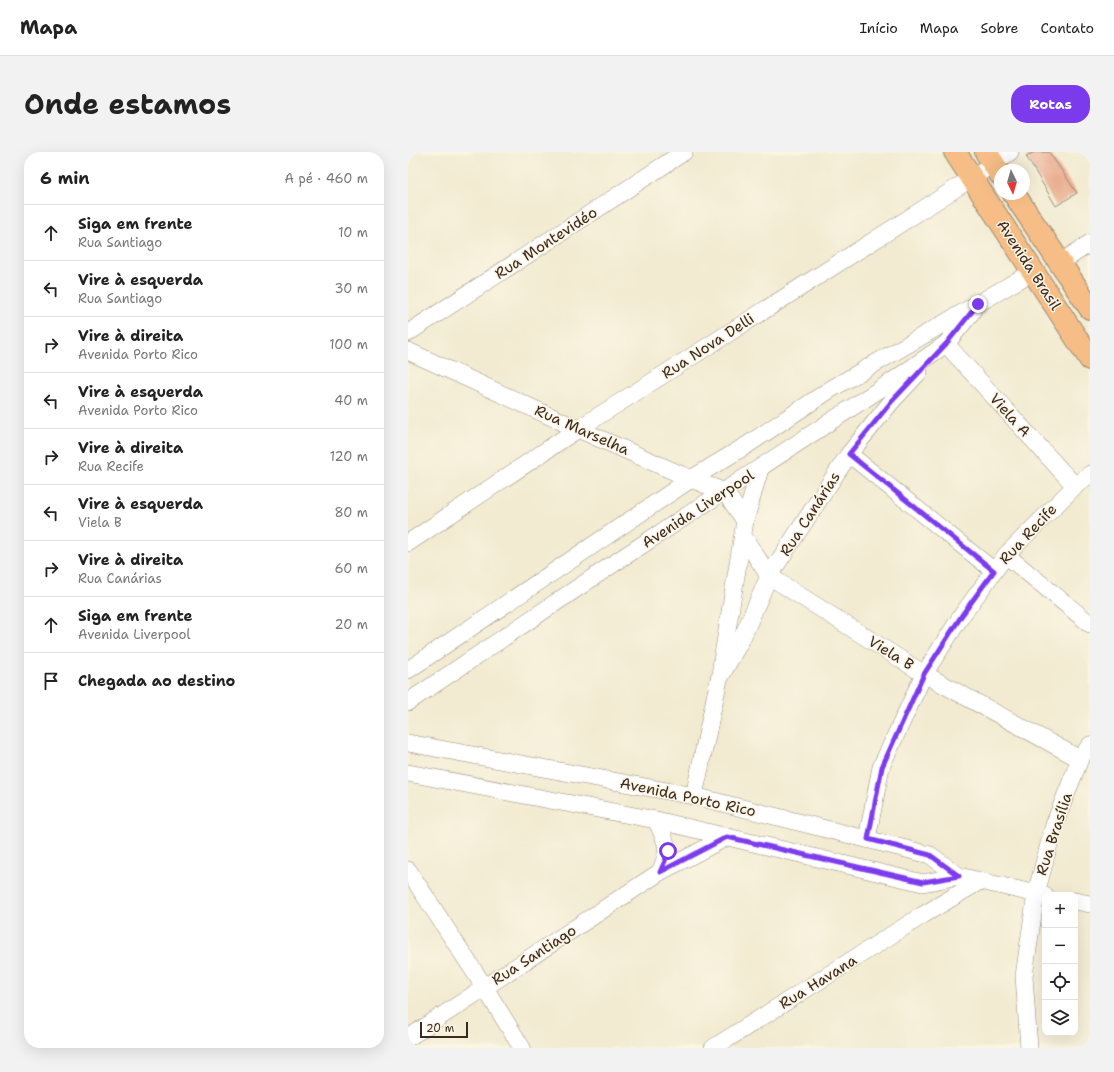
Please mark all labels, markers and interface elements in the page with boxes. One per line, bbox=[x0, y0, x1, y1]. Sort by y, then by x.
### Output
text: Mapa bbox=[20, 15, 77, 40]
text: Início bbox=[859, 19, 898, 37]
text: Mapa bbox=[920, 19, 959, 37]
text: Sobre bbox=[981, 19, 1018, 37]
text: Contato bbox=[1040, 19, 1094, 37]
text: Onde estamos bbox=[24, 85, 231, 123]
button: Rotas bbox=[1011, 85, 1090, 123]
north arrow bbox=[994, 164, 1030, 200]
text: 6 min bbox=[40, 167, 90, 189]
text: A pé · 460 m bbox=[285, 170, 368, 187]
street label: Rua Montevidéo bbox=[491, 202, 601, 284]
text: Siga em frente bbox=[78, 214, 193, 234]
street label: Avenida Brasil bbox=[992, 216, 1066, 314]
icon: ahead bbox=[40, 222, 62, 244]
text: 10 m bbox=[338, 224, 368, 241]
text: Rua Santiago bbox=[78, 234, 162, 251]
text: Vire à esquerda bbox=[78, 270, 203, 290]
icon: left bbox=[40, 278, 62, 300]
text: 30 m bbox=[334, 280, 368, 297]
text: Rua Santiago bbox=[78, 290, 162, 307]
route end bbox=[969, 295, 987, 313]
street label: Rua Nova Delli bbox=[658, 309, 758, 383]
text: Vire à direita bbox=[78, 326, 183, 346]
icon: right bbox=[40, 334, 62, 356]
text: 100 m bbox=[329, 336, 368, 353]
text: Avenida Porto Rico bbox=[78, 346, 198, 363]
text: Vire à esquerda bbox=[78, 382, 203, 402]
street label: Viela A bbox=[985, 389, 1035, 441]
icon: left bbox=[40, 390, 62, 412]
text: 40 m bbox=[334, 392, 368, 409]
street label: Rua Marselha bbox=[532, 400, 633, 460]
text: Avenida Porto Rico bbox=[78, 402, 198, 419]
text: Vire à direita bbox=[78, 438, 183, 458]
icon: right bbox=[40, 446, 62, 468]
text: 120 m bbox=[330, 448, 368, 465]
text: Rua Recife bbox=[78, 458, 144, 475]
street label: Avenida Liverpool bbox=[638, 465, 758, 553]
street label: Rua Canárias bbox=[775, 468, 845, 560]
text: Vire à esquerda bbox=[78, 494, 203, 514]
street label: Rua Recife bbox=[995, 499, 1061, 569]
icon: left bbox=[40, 502, 62, 524]
text: 80 m bbox=[334, 504, 368, 521]
text: Viela B bbox=[78, 514, 122, 531]
text: Vire à direita bbox=[78, 550, 183, 570]
icon: right bbox=[40, 558, 62, 580]
text: 60 m bbox=[335, 560, 368, 577]
text: Rua Canárias bbox=[78, 570, 162, 587]
text: Siga em frente bbox=[78, 606, 193, 626]
icon: ahead bbox=[40, 614, 62, 636]
text: 20 m bbox=[335, 616, 368, 633]
text: Avenida Liverpool bbox=[78, 626, 190, 643]
street label: Viela B bbox=[864, 631, 918, 675]
icon: arrive bbox=[40, 670, 62, 692]
text: Chegada ao destino bbox=[78, 671, 235, 691]
street label: Avenida Porto Rico bbox=[618, 773, 758, 821]
street label: Rua Brasília bbox=[1031, 789, 1077, 878]
route start bbox=[659, 842, 677, 860]
map controls bbox=[1042, 892, 1078, 1036]
button: + bbox=[1042, 892, 1078, 928]
street label: Rua Santiago bbox=[488, 920, 580, 990]
button: − bbox=[1042, 928, 1078, 964]
street label: Rua Havana bbox=[775, 950, 861, 1014]
button: locate bbox=[1042, 964, 1078, 1000]
button: layers bbox=[1042, 1000, 1078, 1036]
scale bar bbox=[420, 1020, 468, 1039]
text: 20 m bbox=[426, 1021, 454, 1036]

